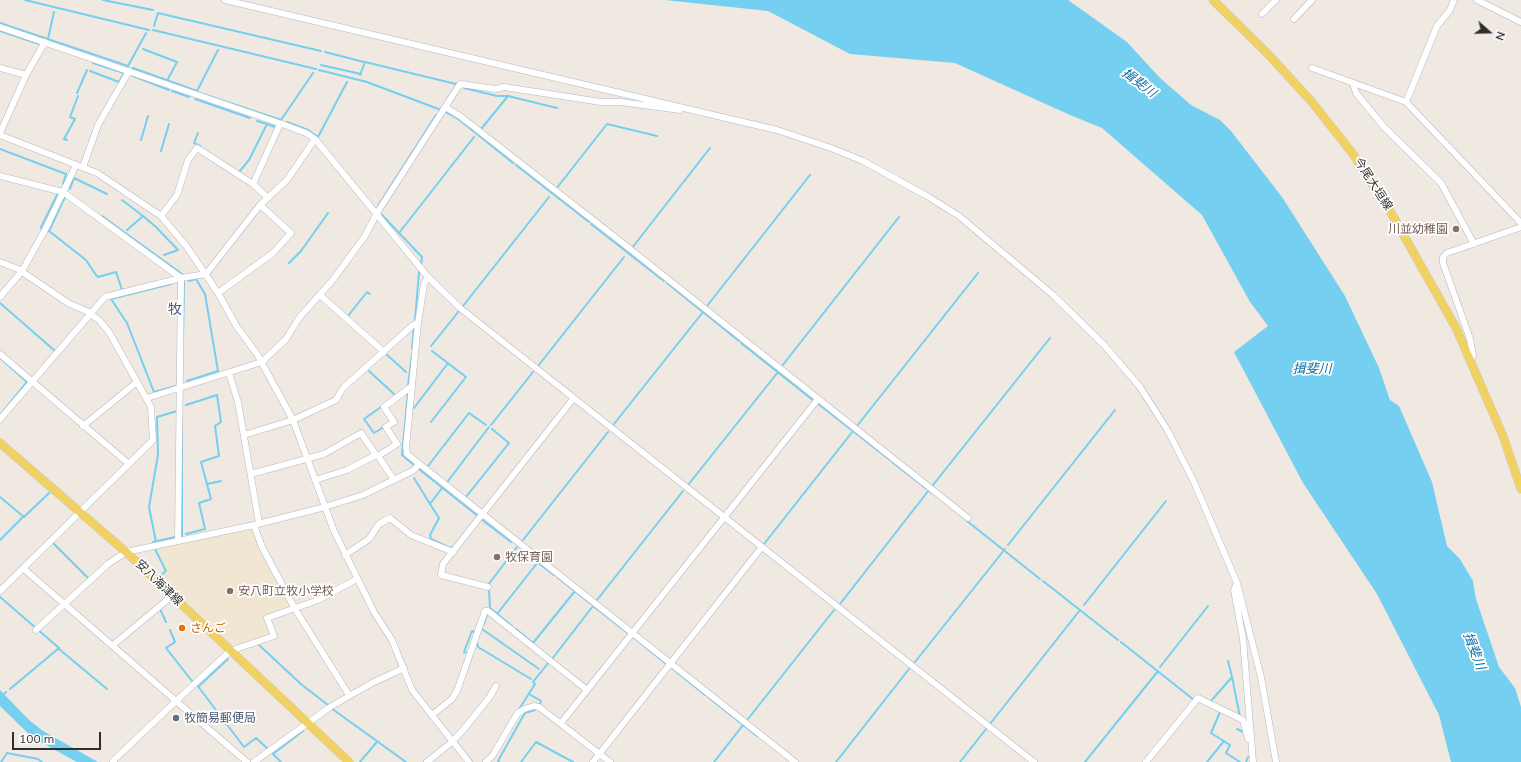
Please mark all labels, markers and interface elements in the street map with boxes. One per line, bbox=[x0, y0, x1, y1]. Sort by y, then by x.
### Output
north arrow bbox=[1469, 12, 1509, 52]
text: N bbox=[1492, 30, 1508, 42]
water label: 揖斐川 bbox=[1119, 65, 1159, 101]
street label: 今尾大垣線 bbox=[1351, 155, 1395, 213]
place label: 川並幼稚園 bbox=[1388, 222, 1448, 236]
marker: 川並幼稚園 bbox=[1451, 224, 1461, 234]
district label: 牧 bbox=[168, 302, 182, 318]
water label: 揖斐川 bbox=[1293, 361, 1331, 377]
place label: 牧保育園 bbox=[505, 550, 553, 564]
marker: 牧保育園 bbox=[492, 552, 502, 562]
street label: 安八海津線 bbox=[132, 557, 186, 609]
place label: 安八町立牧小学校 bbox=[238, 584, 334, 598]
marker: 安八町立牧小学校 bbox=[225, 586, 235, 596]
place label: さんご bbox=[190, 621, 226, 635]
marker: さんご bbox=[177, 623, 187, 633]
water label: 揖斐川 bbox=[1460, 630, 1488, 672]
place label: 牧簡易郵便局 bbox=[184, 711, 256, 725]
marker: 牧簡易郵便局 bbox=[171, 713, 181, 723]
scale bar bbox=[14, 724, 103, 750]
text: 100 m bbox=[19, 731, 54, 746]

